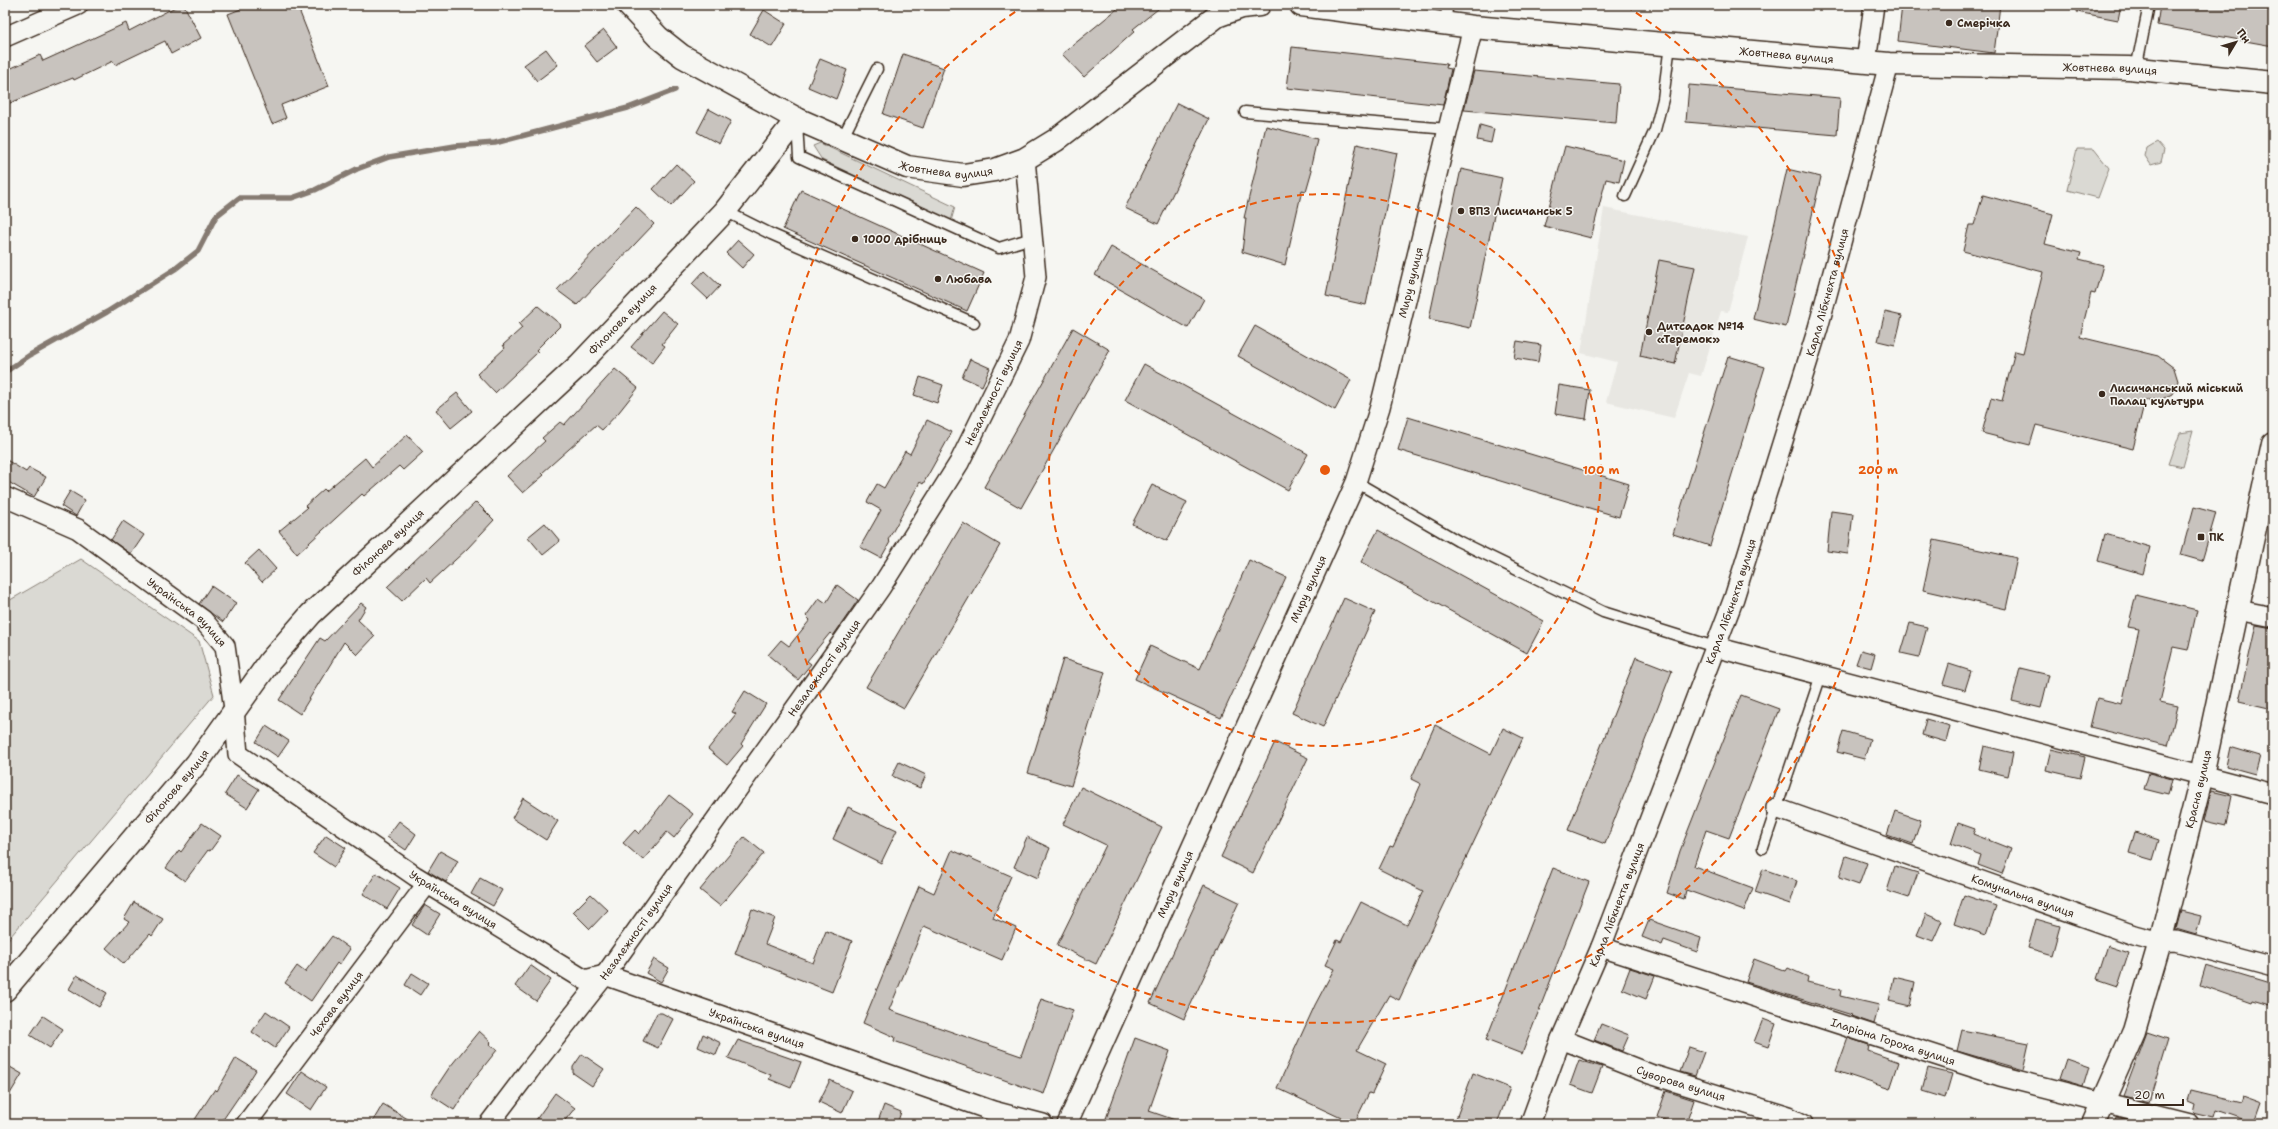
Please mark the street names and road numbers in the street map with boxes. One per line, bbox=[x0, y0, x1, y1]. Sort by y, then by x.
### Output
street label: Жовтнева вулиця bbox=[1739, 43, 1834, 67]
street label: Жовтнева вулиця bbox=[2062, 59, 2158, 78]
street label: Жовтнева вулиця bbox=[897, 157, 994, 183]
street label: Карла Лібкнехта вулиця bbox=[1802, 227, 1852, 358]
street label: Миру вулиця bbox=[1395, 246, 1426, 319]
street label: Філонова вулиця bbox=[585, 280, 660, 358]
street label: Незалежності вулиця bbox=[961, 337, 1026, 448]
street label: Філонова вулиця bbox=[349, 505, 427, 580]
street label: Карла Лібкнехта вулиця bbox=[1702, 537, 1760, 666]
street label: Миру вулиця bbox=[1286, 553, 1330, 625]
street label: Українська вулиця bbox=[144, 574, 230, 650]
street label: Незалежності вулиця bbox=[784, 616, 864, 720]
street label: Філонова вулиця bbox=[141, 746, 212, 827]
street label: Красна вулиця bbox=[2181, 748, 2215, 830]
street label: Карла Лібкнехта вулиця bbox=[1586, 840, 1648, 969]
street label: Миру вулиця bbox=[1153, 848, 1197, 920]
street label: Українська вулиця bbox=[406, 867, 500, 932]
street label: Комунальна вулиця bbox=[1969, 870, 2077, 921]
street label: Незалежності вулиця bbox=[596, 880, 676, 984]
street label: Чехова вулиця bbox=[306, 968, 366, 1041]
street label: Українська вулиця bbox=[707, 1005, 807, 1052]
street label: Іларіона Гороха вулиця bbox=[1829, 1014, 1957, 1069]
street label: Суворова вулиця bbox=[1634, 1062, 1728, 1104]

